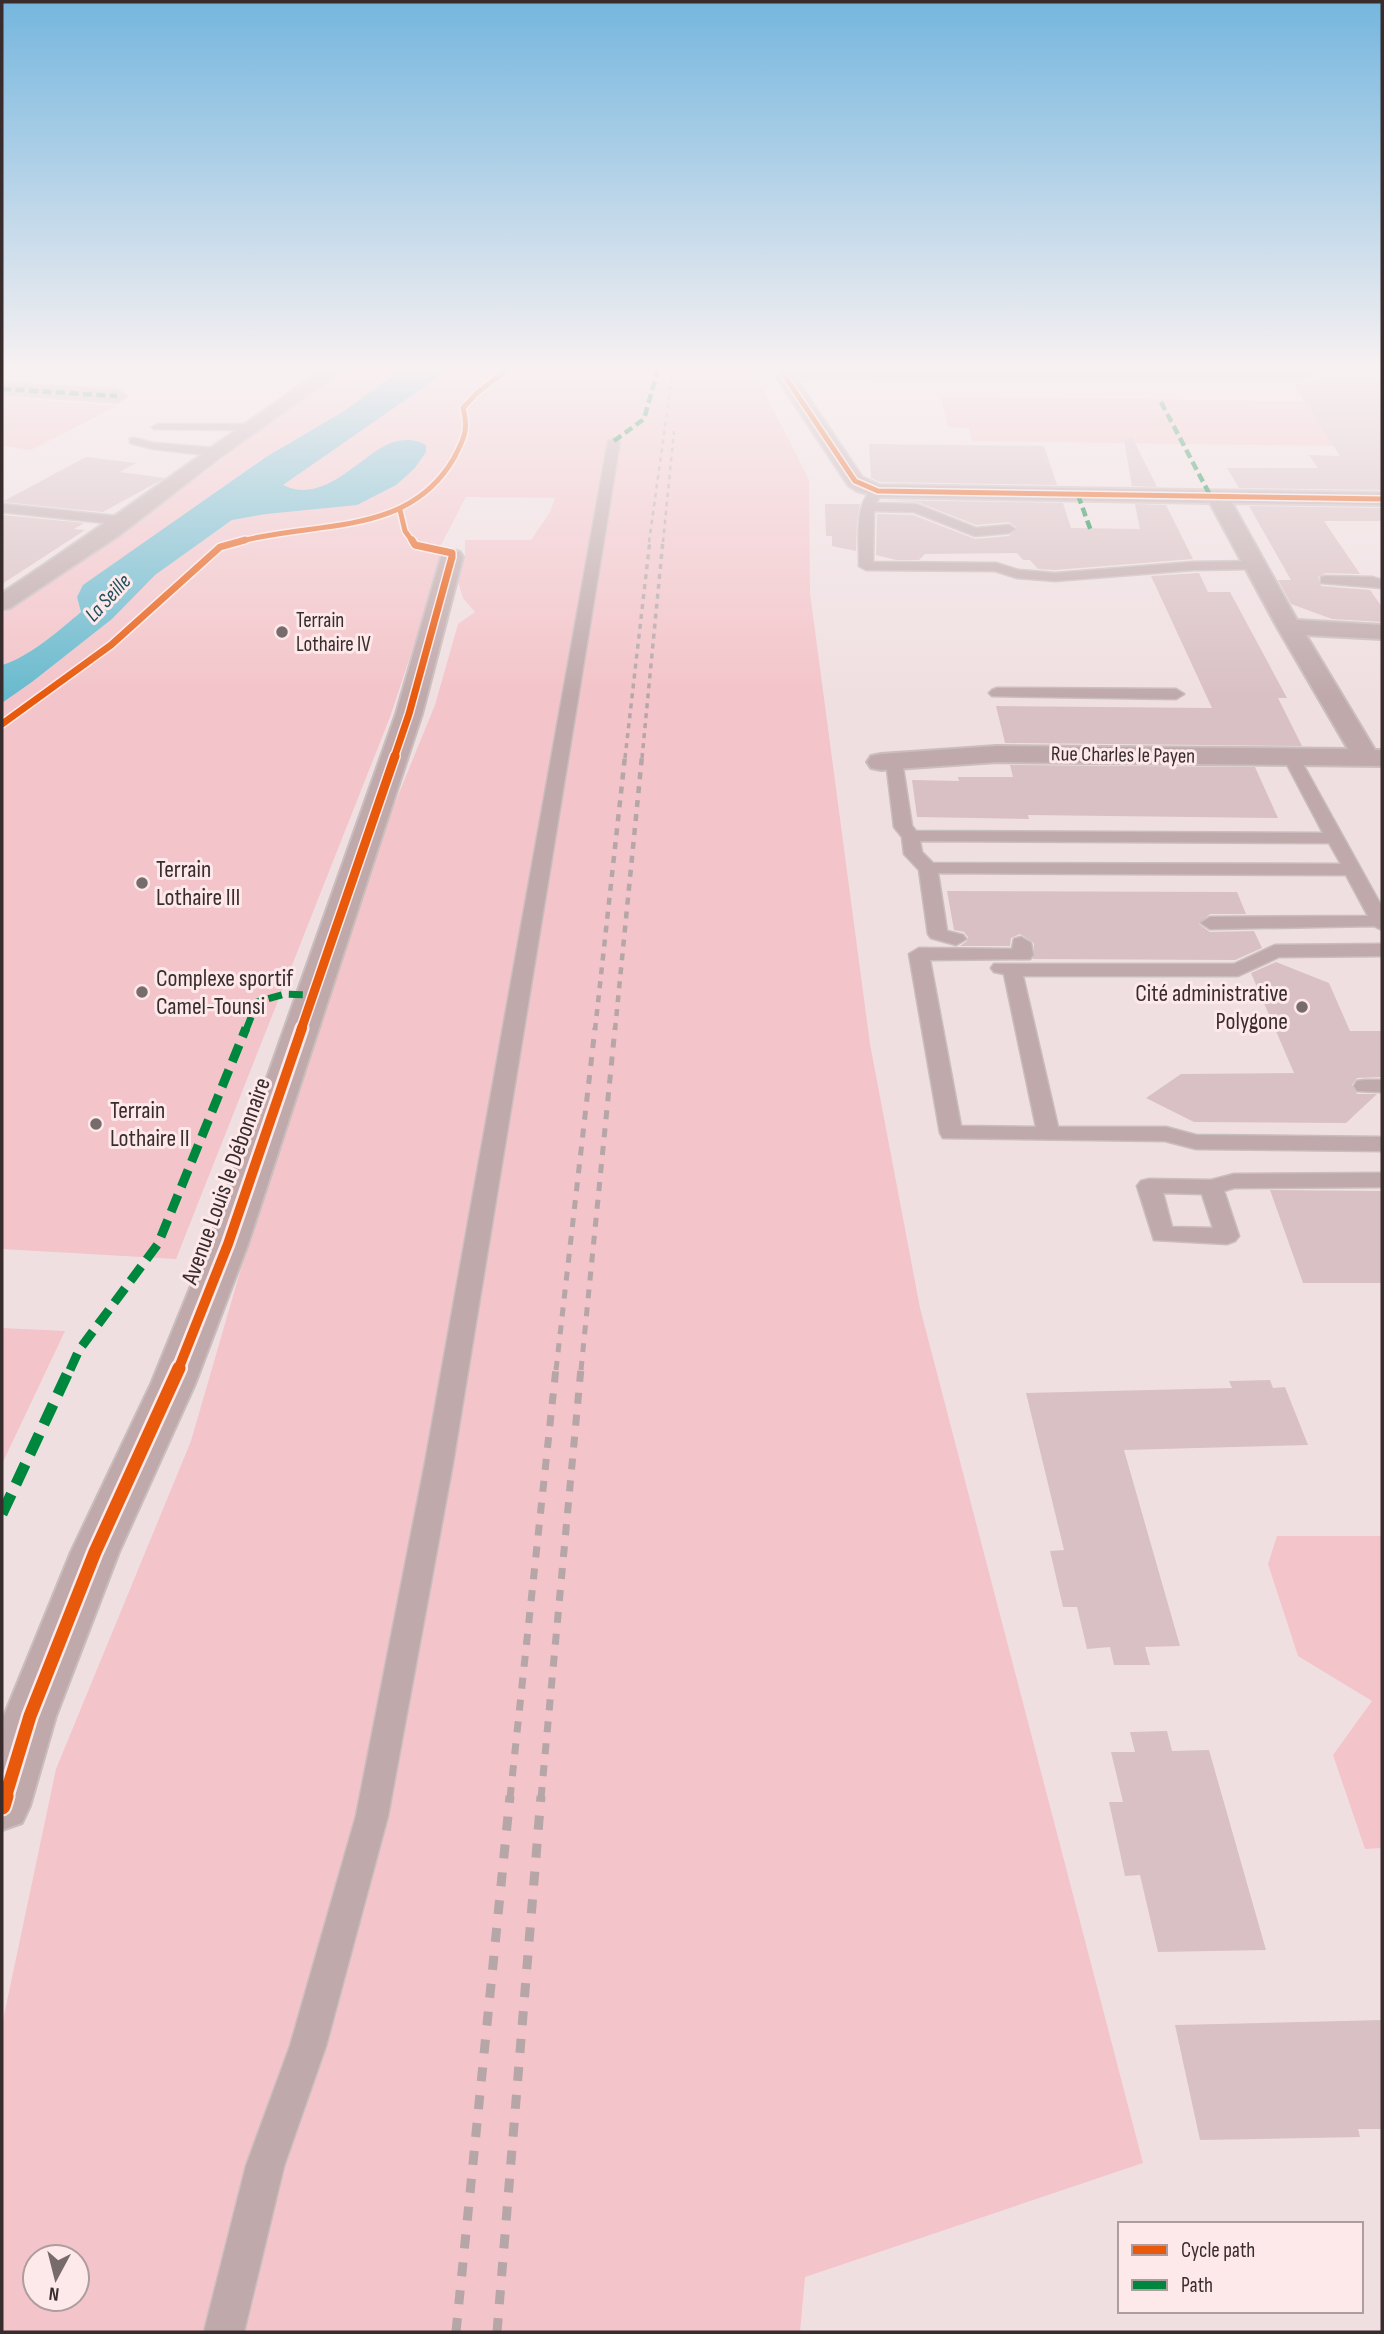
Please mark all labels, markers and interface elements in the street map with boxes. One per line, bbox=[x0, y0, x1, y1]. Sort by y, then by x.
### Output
water label: La Seille bbox=[80, 569, 136, 627]
place label: Terrain Lothaire IV bbox=[296, 608, 371, 657]
marker: Terrain Lothaire IV bbox=[274, 624, 290, 640]
street label: Rue Charles le Payen bbox=[1051, 741, 1195, 769]
place label: Terrain Lothaire III bbox=[156, 855, 240, 912]
marker: Terrain Lothaire III bbox=[134, 875, 150, 891]
place label: Complexe sportif Camel-Tounsi bbox=[156, 964, 294, 1021]
place label: Cité administrative Polygone bbox=[1135, 979, 1288, 1036]
marker: Complexe sportif Camel-Tounsi bbox=[134, 984, 150, 1000]
marker: Cité administrative Polygone bbox=[1294, 999, 1310, 1015]
street label: Avenue Louis le Débonnaire bbox=[175, 1074, 277, 1289]
place label: Terrain Lothaire II bbox=[110, 1096, 190, 1153]
marker: Terrain Lothaire II bbox=[88, 1116, 104, 1132]
legend bbox=[1118, 2222, 1363, 2313]
text: Cycle path bbox=[1181, 2238, 1255, 2263]
north arrow bbox=[21, 2243, 91, 2313]
text: Path bbox=[1181, 2273, 1213, 2298]
text: N bbox=[48, 2281, 61, 2305]

